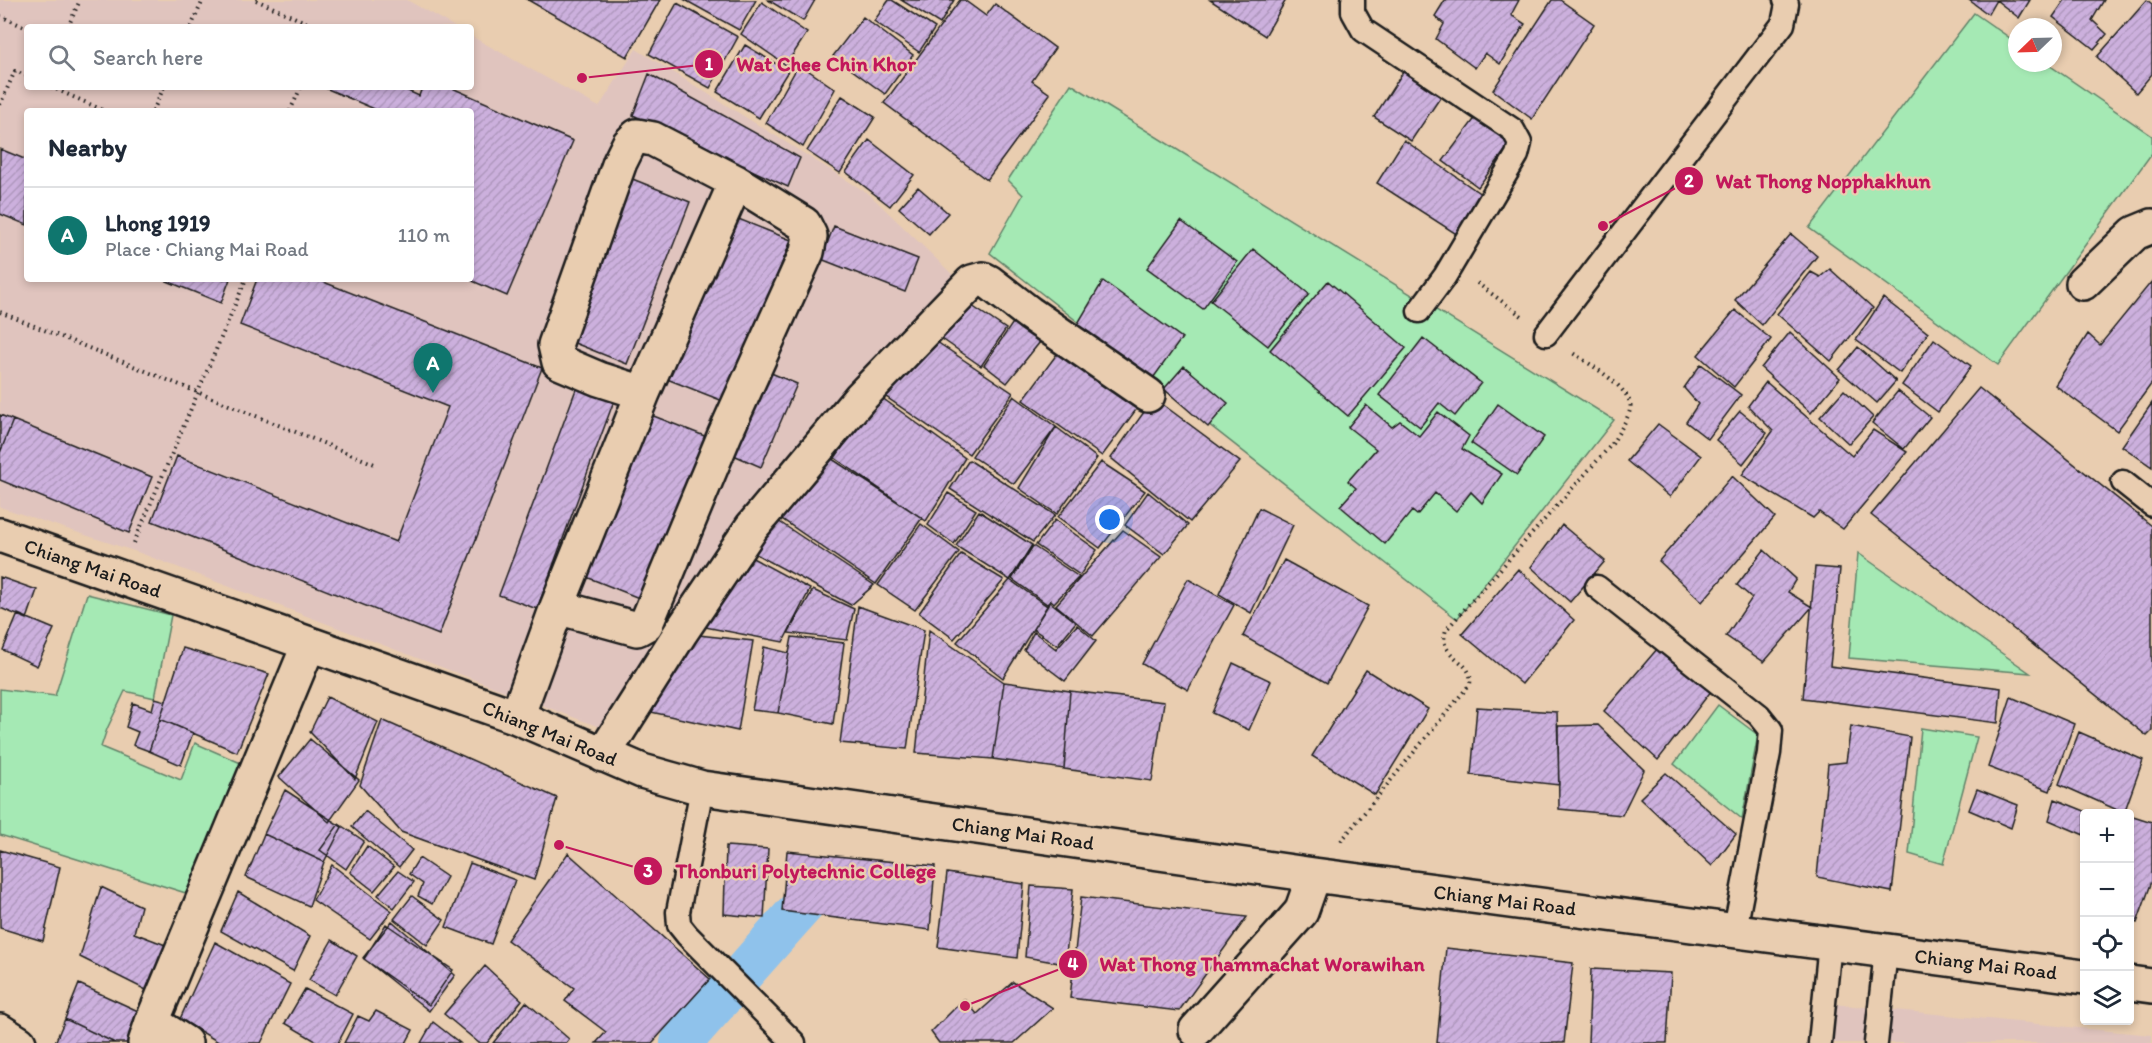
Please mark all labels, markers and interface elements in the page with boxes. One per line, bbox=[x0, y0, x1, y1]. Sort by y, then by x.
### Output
north arrow bbox=[2008, 18, 2062, 72]
search box bbox=[24, 24, 474, 90]
icon: search bbox=[45, 41, 78, 74]
text: Search here bbox=[93, 44, 203, 71]
callout: Wat Chee Chin Khor bbox=[694, 44, 928, 83]
text: Wat Chee Chin Khor bbox=[736, 51, 916, 76]
text: 1 bbox=[705, 53, 714, 75]
text: Nearby bbox=[48, 131, 127, 163]
callout: Wat Thong Nopphakhun bbox=[1674, 162, 1942, 201]
text: Wat Thong Nopphakhun bbox=[1716, 168, 1931, 194]
text: 2 bbox=[1684, 170, 1694, 192]
text: Lhong 1919 bbox=[105, 210, 211, 237]
text: A bbox=[61, 223, 74, 247]
text: 110 m bbox=[398, 223, 450, 247]
text: Place · Chiang Mai Road bbox=[105, 237, 309, 261]
pin: A bbox=[414, 344, 452, 393]
your location bbox=[1095, 505, 1124, 534]
street label: Chiang Mai Road bbox=[21, 533, 165, 603]
street label: Chiang Mai Road bbox=[479, 695, 621, 771]
map controls bbox=[2080, 809, 2134, 1025]
button: + bbox=[2080, 809, 2134, 863]
street label: Chiang Mai Road bbox=[950, 811, 1096, 855]
callout: Thonburi Polytechnic College bbox=[633, 851, 948, 890]
text: Thonburi Polytechnic College bbox=[675, 858, 936, 884]
text: 3 bbox=[643, 860, 653, 882]
button: − bbox=[2080, 863, 2134, 917]
street label: Chiang Mai Road bbox=[1432, 879, 1578, 921]
button: locate bbox=[2080, 917, 2134, 971]
street label: Chiang Mai Road bbox=[1913, 943, 2059, 985]
callout: Wat Thong Thammachat Worawihan bbox=[1058, 944, 1436, 983]
text: Wat Thong Thammachat Worawihan bbox=[1099, 951, 1425, 977]
text: 4 bbox=[1068, 953, 1079, 975]
button: layers bbox=[2080, 971, 2134, 1025]

